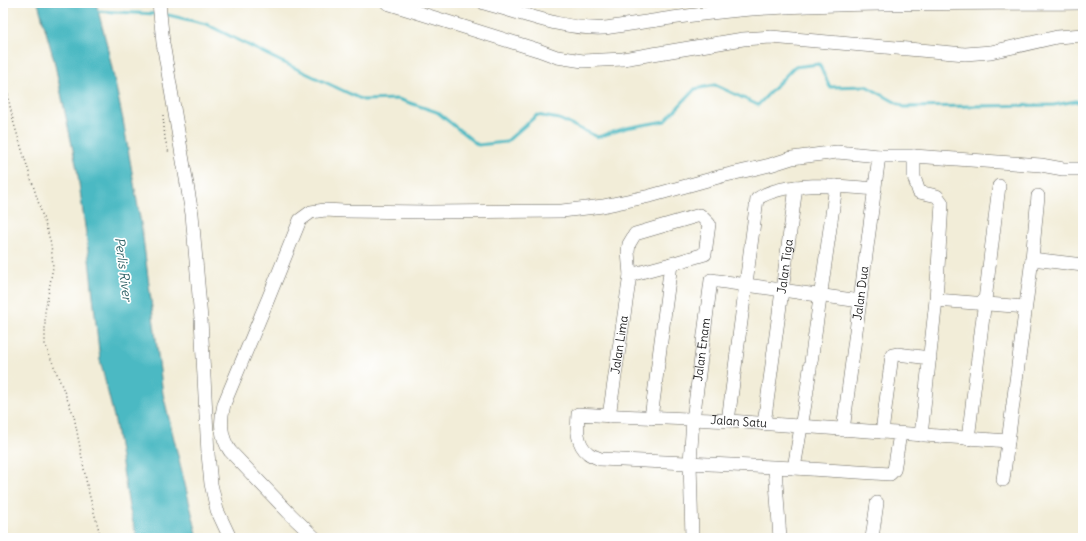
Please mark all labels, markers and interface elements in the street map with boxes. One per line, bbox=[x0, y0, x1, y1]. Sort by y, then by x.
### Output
water label: Perlis River bbox=[111, 236, 136, 304]
street label: Jalan Tiga bbox=[774, 238, 796, 295]
street label: Jalan Dua bbox=[849, 265, 871, 321]
street label: Jalan Lima bbox=[607, 314, 631, 375]
street label: Jalan Enam bbox=[690, 317, 713, 382]
street label: Jalan Satu bbox=[710, 412, 768, 431]

